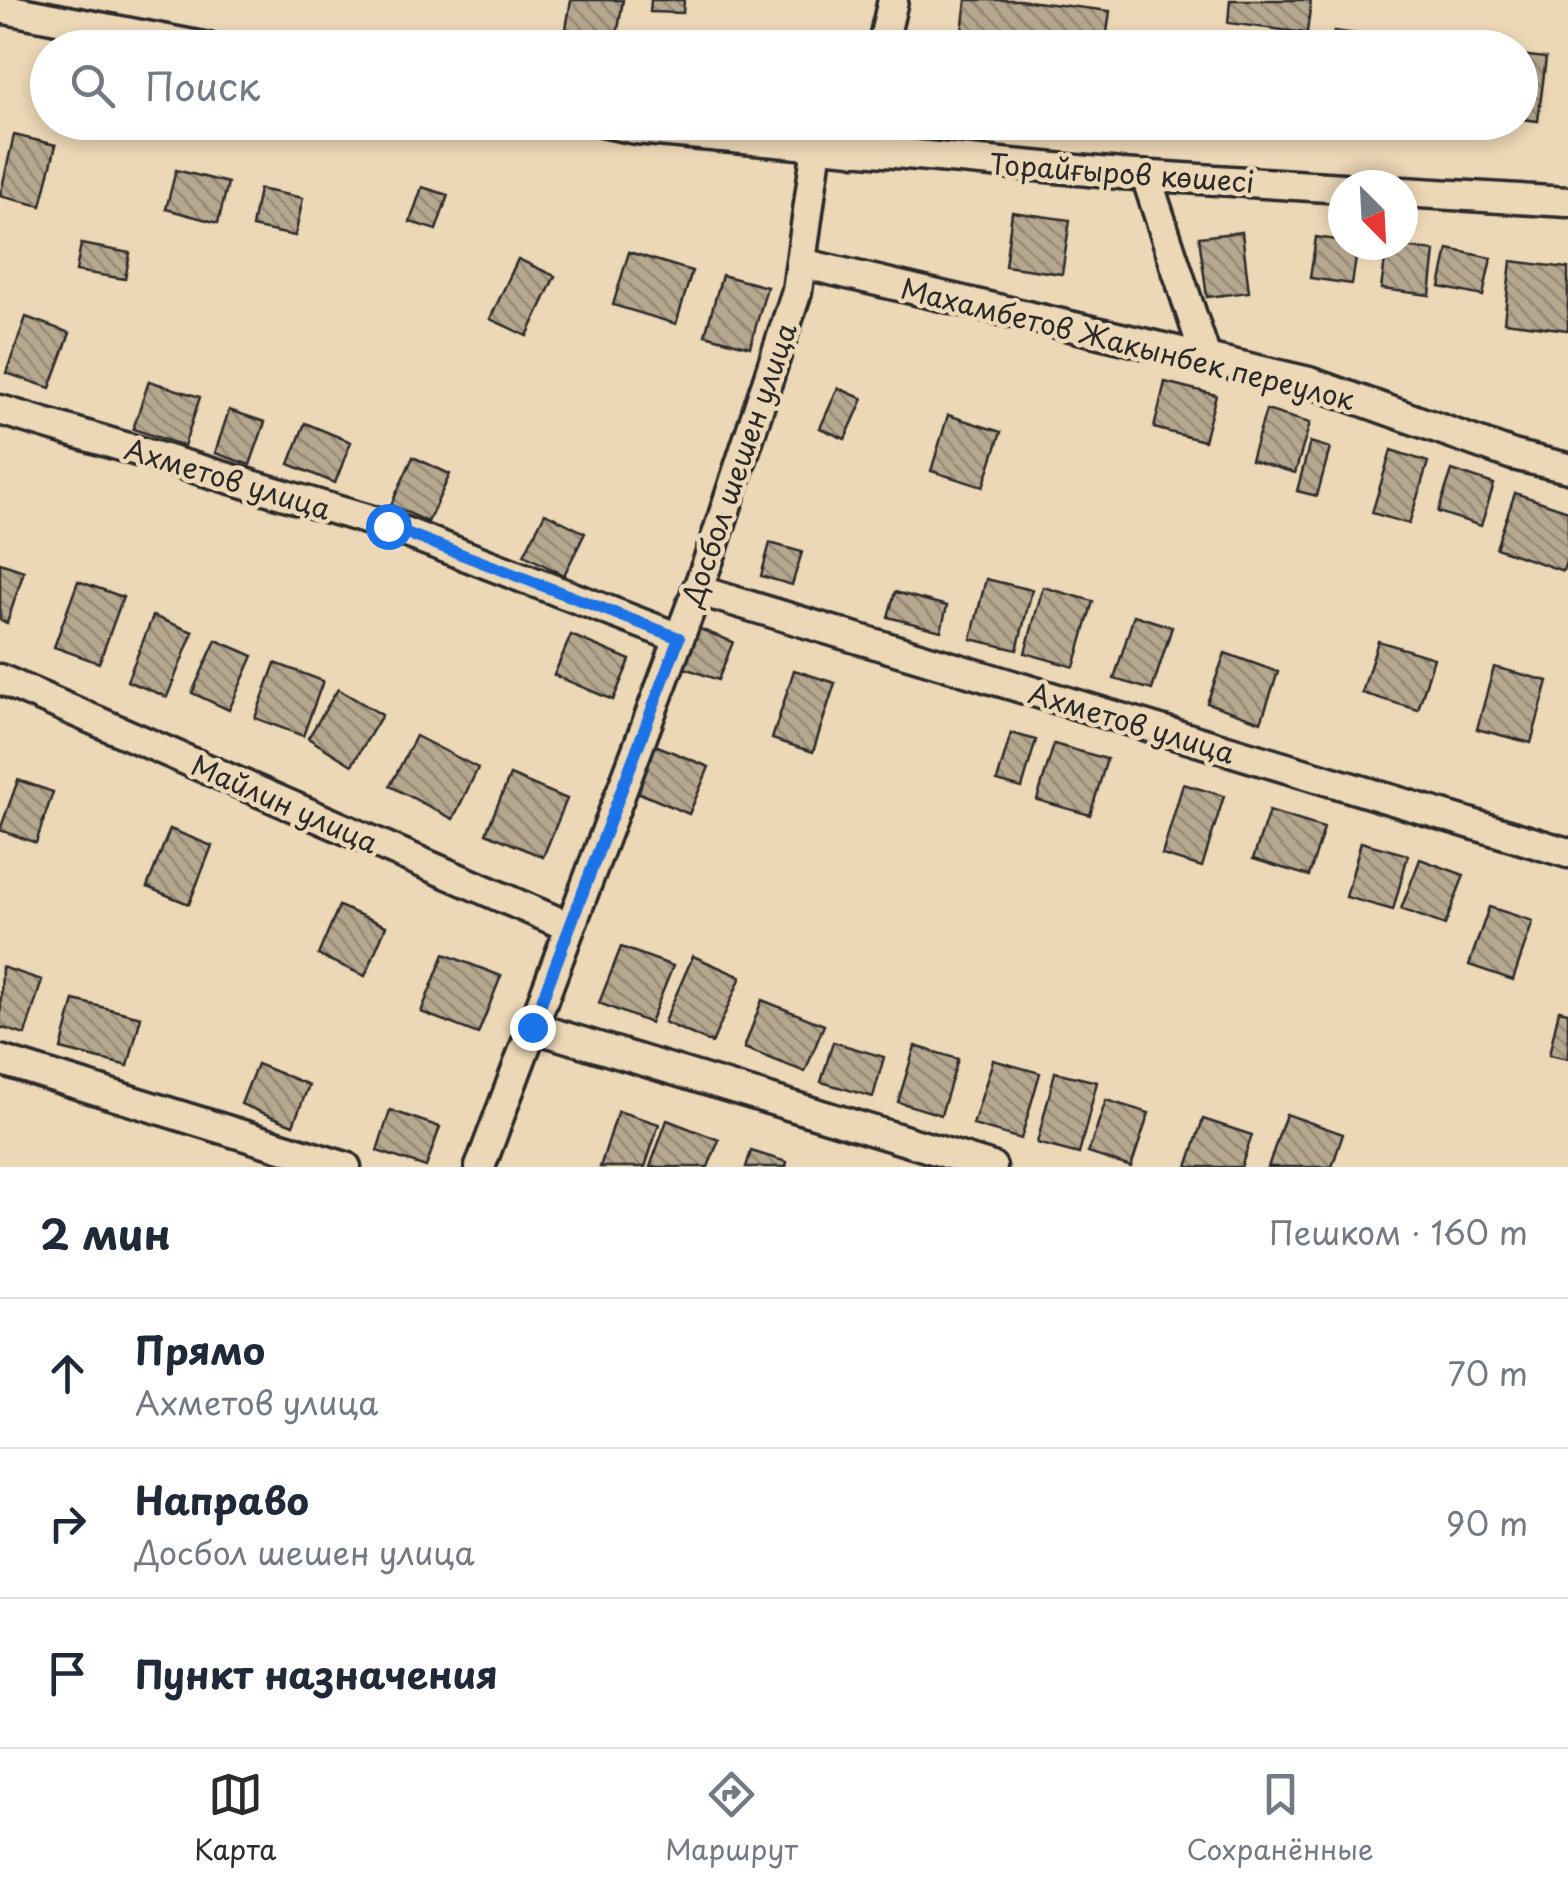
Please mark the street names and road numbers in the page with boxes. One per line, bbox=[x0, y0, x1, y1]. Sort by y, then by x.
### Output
street label: Торайғыров көшесі bbox=[988, 141, 1256, 203]
street label: Махамбетов Жакынбек переулок bbox=[896, 266, 1360, 420]
street label: Досбол шешен улица bbox=[669, 316, 807, 612]
street label: Ахметов улица bbox=[120, 426, 337, 530]
street label: Ахметов улица bbox=[1024, 670, 1241, 774]
street label: Майлин улица bbox=[185, 743, 386, 863]

